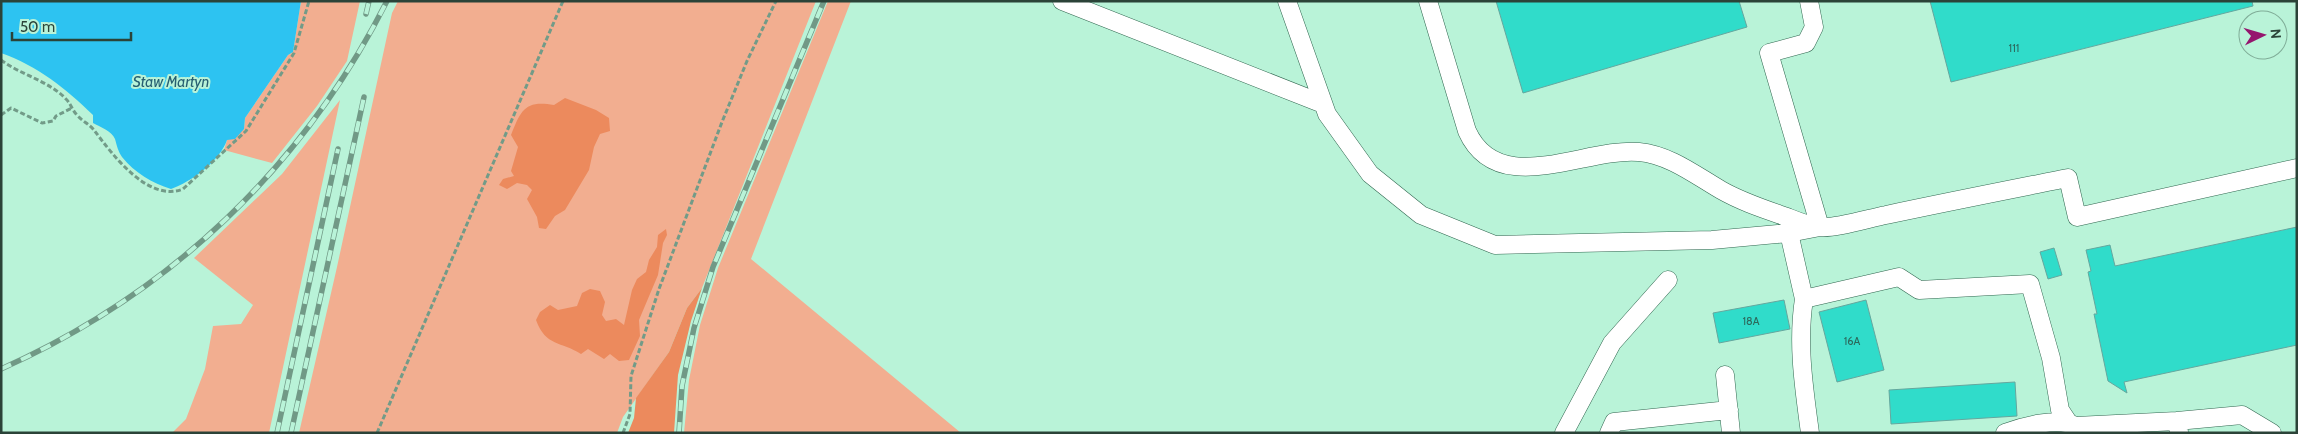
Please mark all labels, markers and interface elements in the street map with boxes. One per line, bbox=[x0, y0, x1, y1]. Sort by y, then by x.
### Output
scale bar bbox=[12, 10, 131, 42]
north arrow bbox=[2238, 10, 2288, 60]
text: 50 m bbox=[20, 18, 55, 36]
text: N bbox=[2267, 28, 2285, 40]
house number: 111 bbox=[2009, 41, 2019, 55]
water label: Staw Martyn bbox=[133, 73, 209, 91]
house number: 18A bbox=[1742, 314, 1760, 328]
house number: 16A bbox=[1844, 334, 1861, 348]

